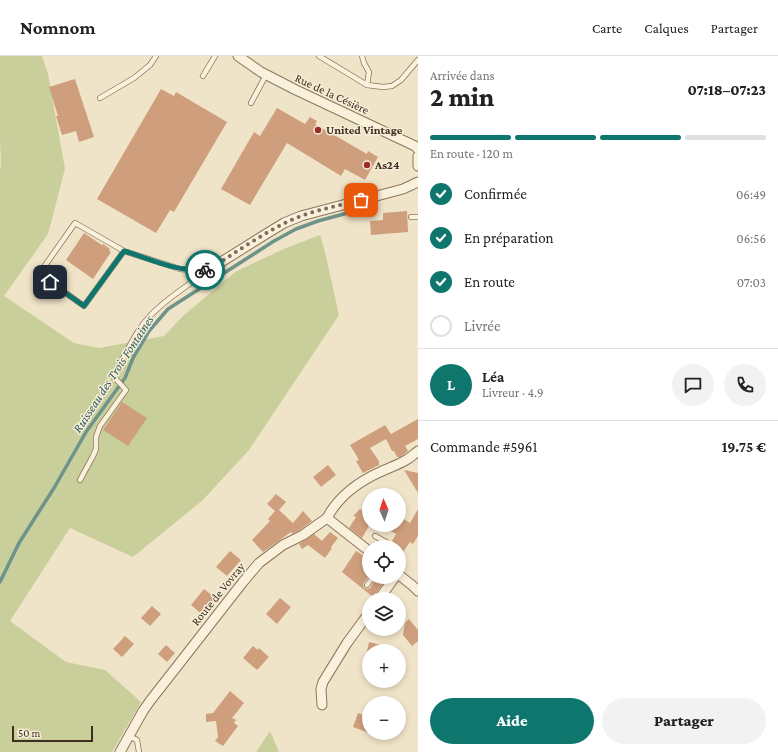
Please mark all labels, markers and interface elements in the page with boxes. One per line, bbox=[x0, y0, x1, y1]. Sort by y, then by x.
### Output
text: Nomnom bbox=[20, 17, 96, 38]
text: Carte bbox=[592, 20, 622, 36]
text: Calques bbox=[644, 20, 689, 36]
text: Partager bbox=[711, 20, 758, 36]
text: Arrivée dans bbox=[430, 68, 495, 83]
street label: Rue de la Césière bbox=[293, 71, 371, 117]
text: 07:18–07:23 bbox=[687, 82, 766, 98]
text: 2 min bbox=[430, 83, 494, 112]
place label: United Vintage bbox=[326, 123, 403, 137]
marker: United Vintage bbox=[313, 125, 323, 135]
text: En route · 120 m bbox=[430, 146, 513, 161]
place label: As24 bbox=[374, 158, 400, 172]
marker: As24 bbox=[362, 160, 372, 170]
pin bbox=[344, 183, 378, 217]
icon: check bbox=[430, 183, 452, 205]
text: Confirmée bbox=[464, 186, 527, 202]
text: 06:49 bbox=[736, 187, 766, 202]
icon: bag bbox=[350, 189, 372, 211]
icon: check bbox=[430, 227, 452, 249]
text: En préparation bbox=[464, 230, 554, 246]
text: 06:56 bbox=[736, 231, 766, 246]
courier bbox=[185, 250, 225, 290]
icon: bike bbox=[194, 259, 216, 281]
pin bbox=[33, 265, 67, 299]
icon: home bbox=[39, 271, 61, 293]
icon: check bbox=[430, 271, 452, 293]
text: En route bbox=[464, 274, 515, 290]
text: 07:03 bbox=[737, 275, 766, 290]
water label: Ruisseau des Trois Fontaines bbox=[69, 313, 157, 435]
text: Livrée bbox=[464, 318, 501, 334]
button: chat bbox=[672, 364, 714, 406]
button: phone bbox=[724, 364, 766, 406]
text: Léa bbox=[482, 369, 504, 385]
text: L bbox=[447, 377, 455, 393]
text: Livreur · 4.9 bbox=[482, 385, 544, 400]
text: Commande #5961 bbox=[430, 439, 537, 455]
text: 19.75 € bbox=[722, 439, 766, 455]
north arrow bbox=[362, 488, 406, 532]
map controls bbox=[362, 488, 406, 740]
button: locate bbox=[362, 540, 406, 584]
street label: Route de Vovray bbox=[188, 559, 248, 628]
button: layers bbox=[362, 592, 406, 636]
button: + bbox=[362, 644, 406, 688]
button: − bbox=[362, 696, 406, 740]
button: Aide bbox=[430, 698, 594, 744]
button: Partager bbox=[602, 698, 766, 744]
scale bar bbox=[12, 724, 93, 743]
text: 50 m bbox=[18, 727, 40, 739]

